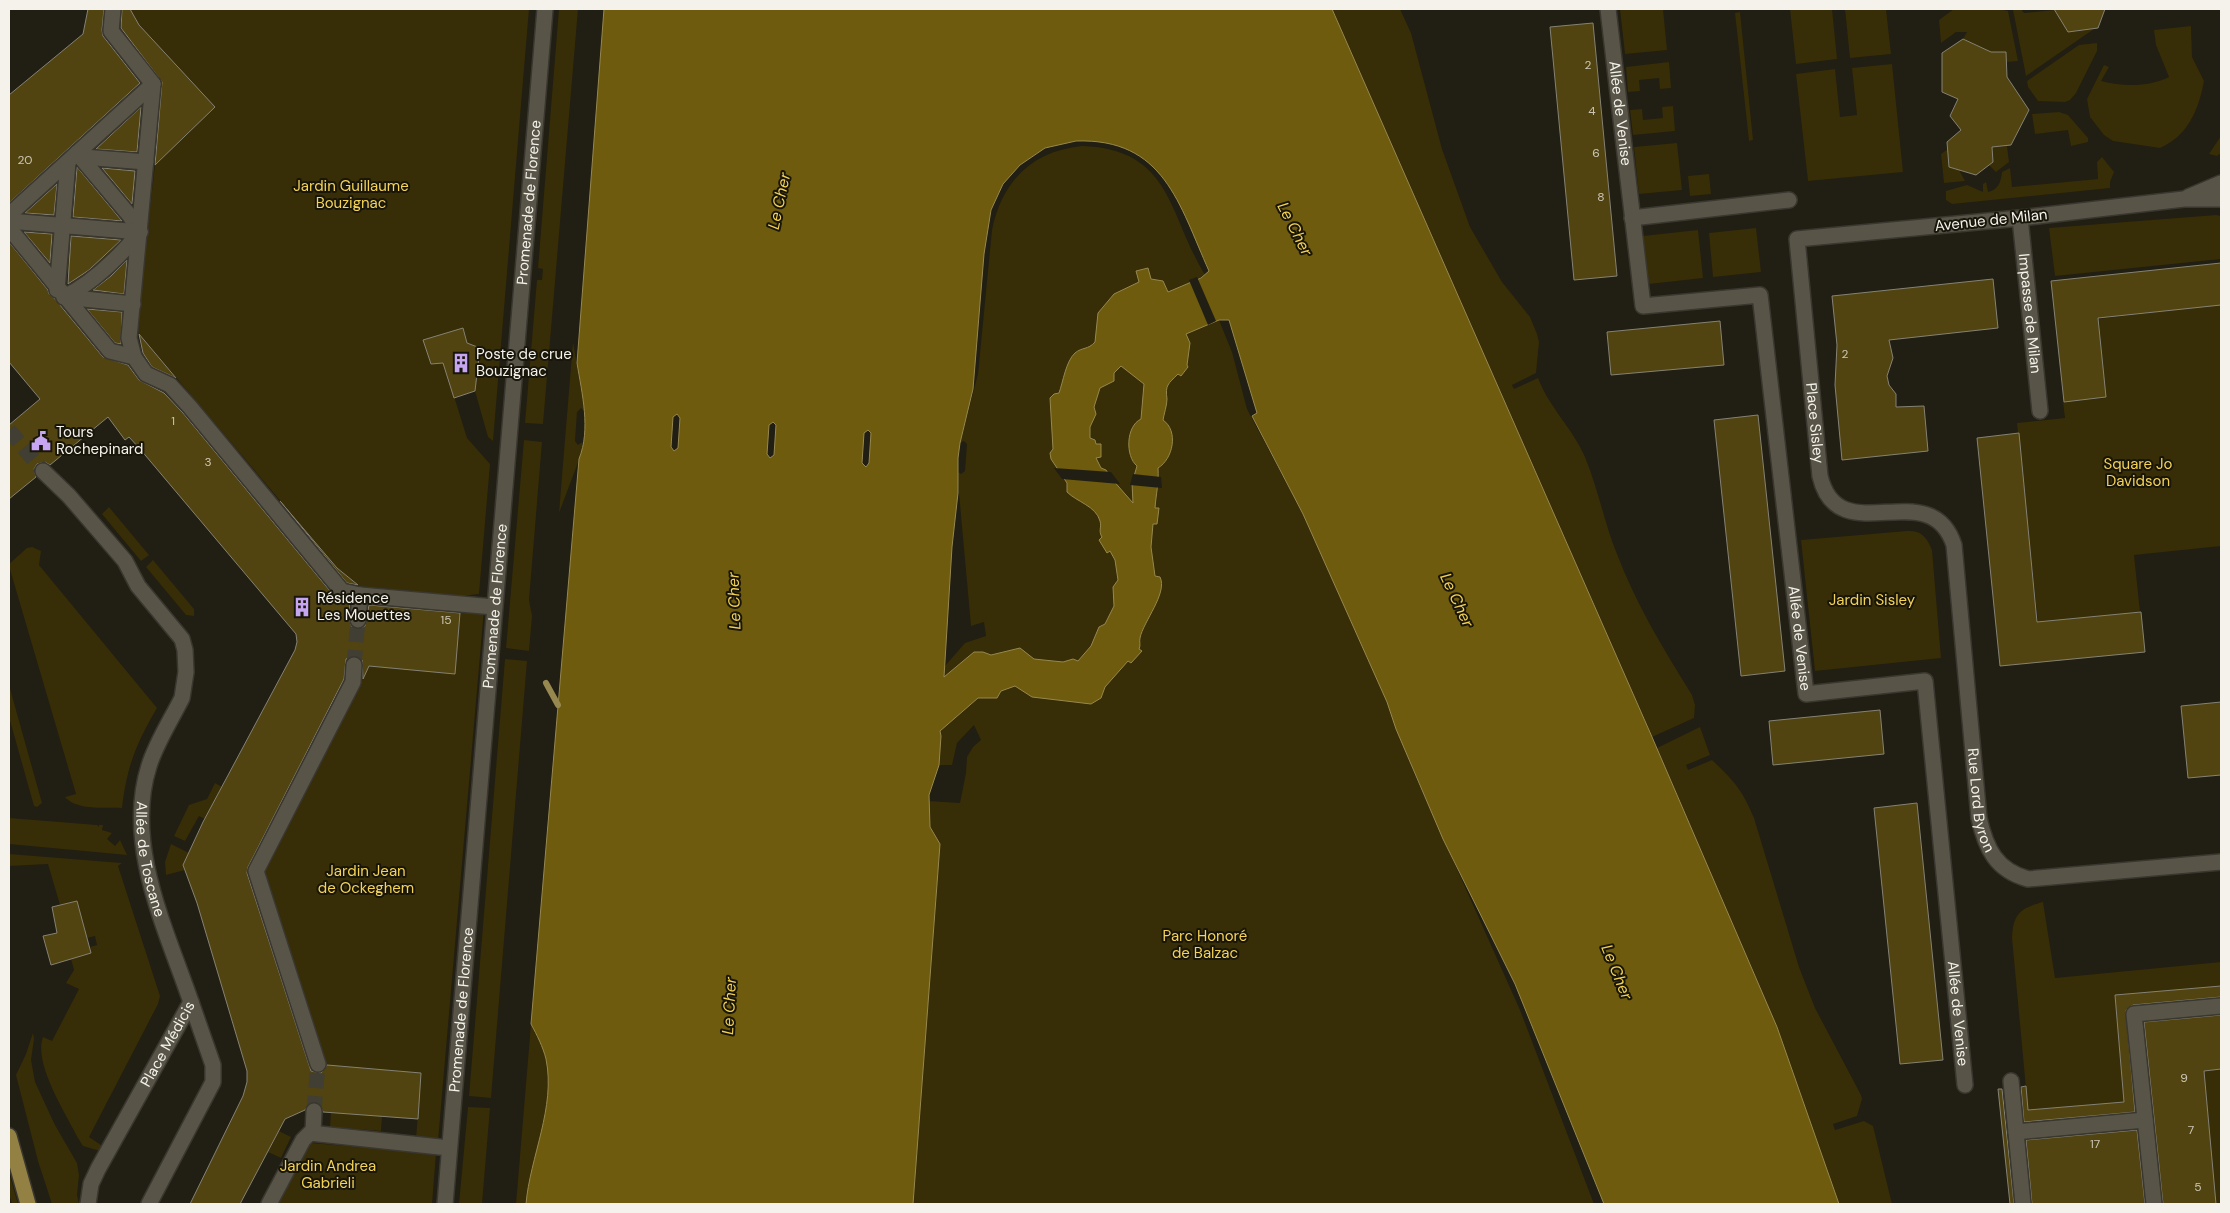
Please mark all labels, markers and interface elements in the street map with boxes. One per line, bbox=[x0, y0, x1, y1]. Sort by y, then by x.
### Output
house number: 2 bbox=[1585, 57, 1592, 73]
street label: Allée de Venise bbox=[1604, 60, 1636, 167]
house number: 4 bbox=[1588, 103, 1596, 119]
street label: Promenade de Florence bbox=[512, 119, 546, 286]
house number: 6 bbox=[1592, 145, 1600, 161]
house number: 20 bbox=[17, 152, 33, 168]
water label: Le Cher bbox=[763, 170, 795, 231]
park label: Jardin Guillaume Bouzignac bbox=[293, 176, 409, 213]
house number: 8 bbox=[1597, 189, 1605, 205]
water label: Le Cher bbox=[1273, 199, 1318, 260]
street label: Avenue de Milan bbox=[1934, 204, 2048, 236]
street label: Impasse de Milan bbox=[2014, 253, 2046, 374]
place label: Poste de crue Bouzignac bbox=[476, 344, 572, 381]
house number: 2 bbox=[1842, 346, 1849, 362]
building icon: Poste de crue Bouzignac bbox=[450, 352, 472, 374]
street label: Place Sisley bbox=[1801, 382, 1829, 465]
house number: 1 bbox=[171, 413, 175, 429]
place label: Tours Rochepinard bbox=[56, 422, 144, 459]
public building icon: Tours Rochepinard bbox=[30, 430, 52, 452]
house number: 3 bbox=[204, 454, 212, 470]
park label: Square Jo Davidson bbox=[2103, 454, 2173, 491]
street label: Promenade de Florence bbox=[478, 523, 512, 689]
water label: Le Cher bbox=[1435, 569, 1479, 631]
water label: Le Cher bbox=[722, 571, 745, 630]
street label: Allée de Venise bbox=[1784, 585, 1816, 692]
place label: Résidence Les Mouettes bbox=[317, 588, 411, 625]
park label: Jardin Sisley bbox=[1829, 590, 1916, 610]
building icon: Résidence Les Mouettes bbox=[291, 596, 313, 618]
house number: 15 bbox=[440, 612, 452, 628]
street label: Rue Lord Byron bbox=[1963, 747, 1999, 856]
street label: Allée de Toscane bbox=[131, 801, 170, 919]
park label: Jardin Jean de Ockeghem bbox=[318, 861, 414, 898]
street label: Promenade de Florence bbox=[444, 926, 478, 1093]
park label: Parc Honoré de Balzac bbox=[1163, 926, 1247, 963]
water label: Le Cher bbox=[1596, 941, 1638, 1004]
street label: Allée de Venise bbox=[1943, 960, 1973, 1067]
water label: Le Cher bbox=[717, 976, 741, 1035]
street label: Place Médicis bbox=[136, 997, 200, 1090]
house number: 9 bbox=[2180, 1070, 2188, 1086]
house number: 7 bbox=[2188, 1122, 2194, 1138]
house number: 17 bbox=[2090, 1136, 2100, 1152]
park label: Jardin Andrea Gabrieli bbox=[280, 1156, 376, 1193]
house number: 5 bbox=[2194, 1179, 2202, 1195]

